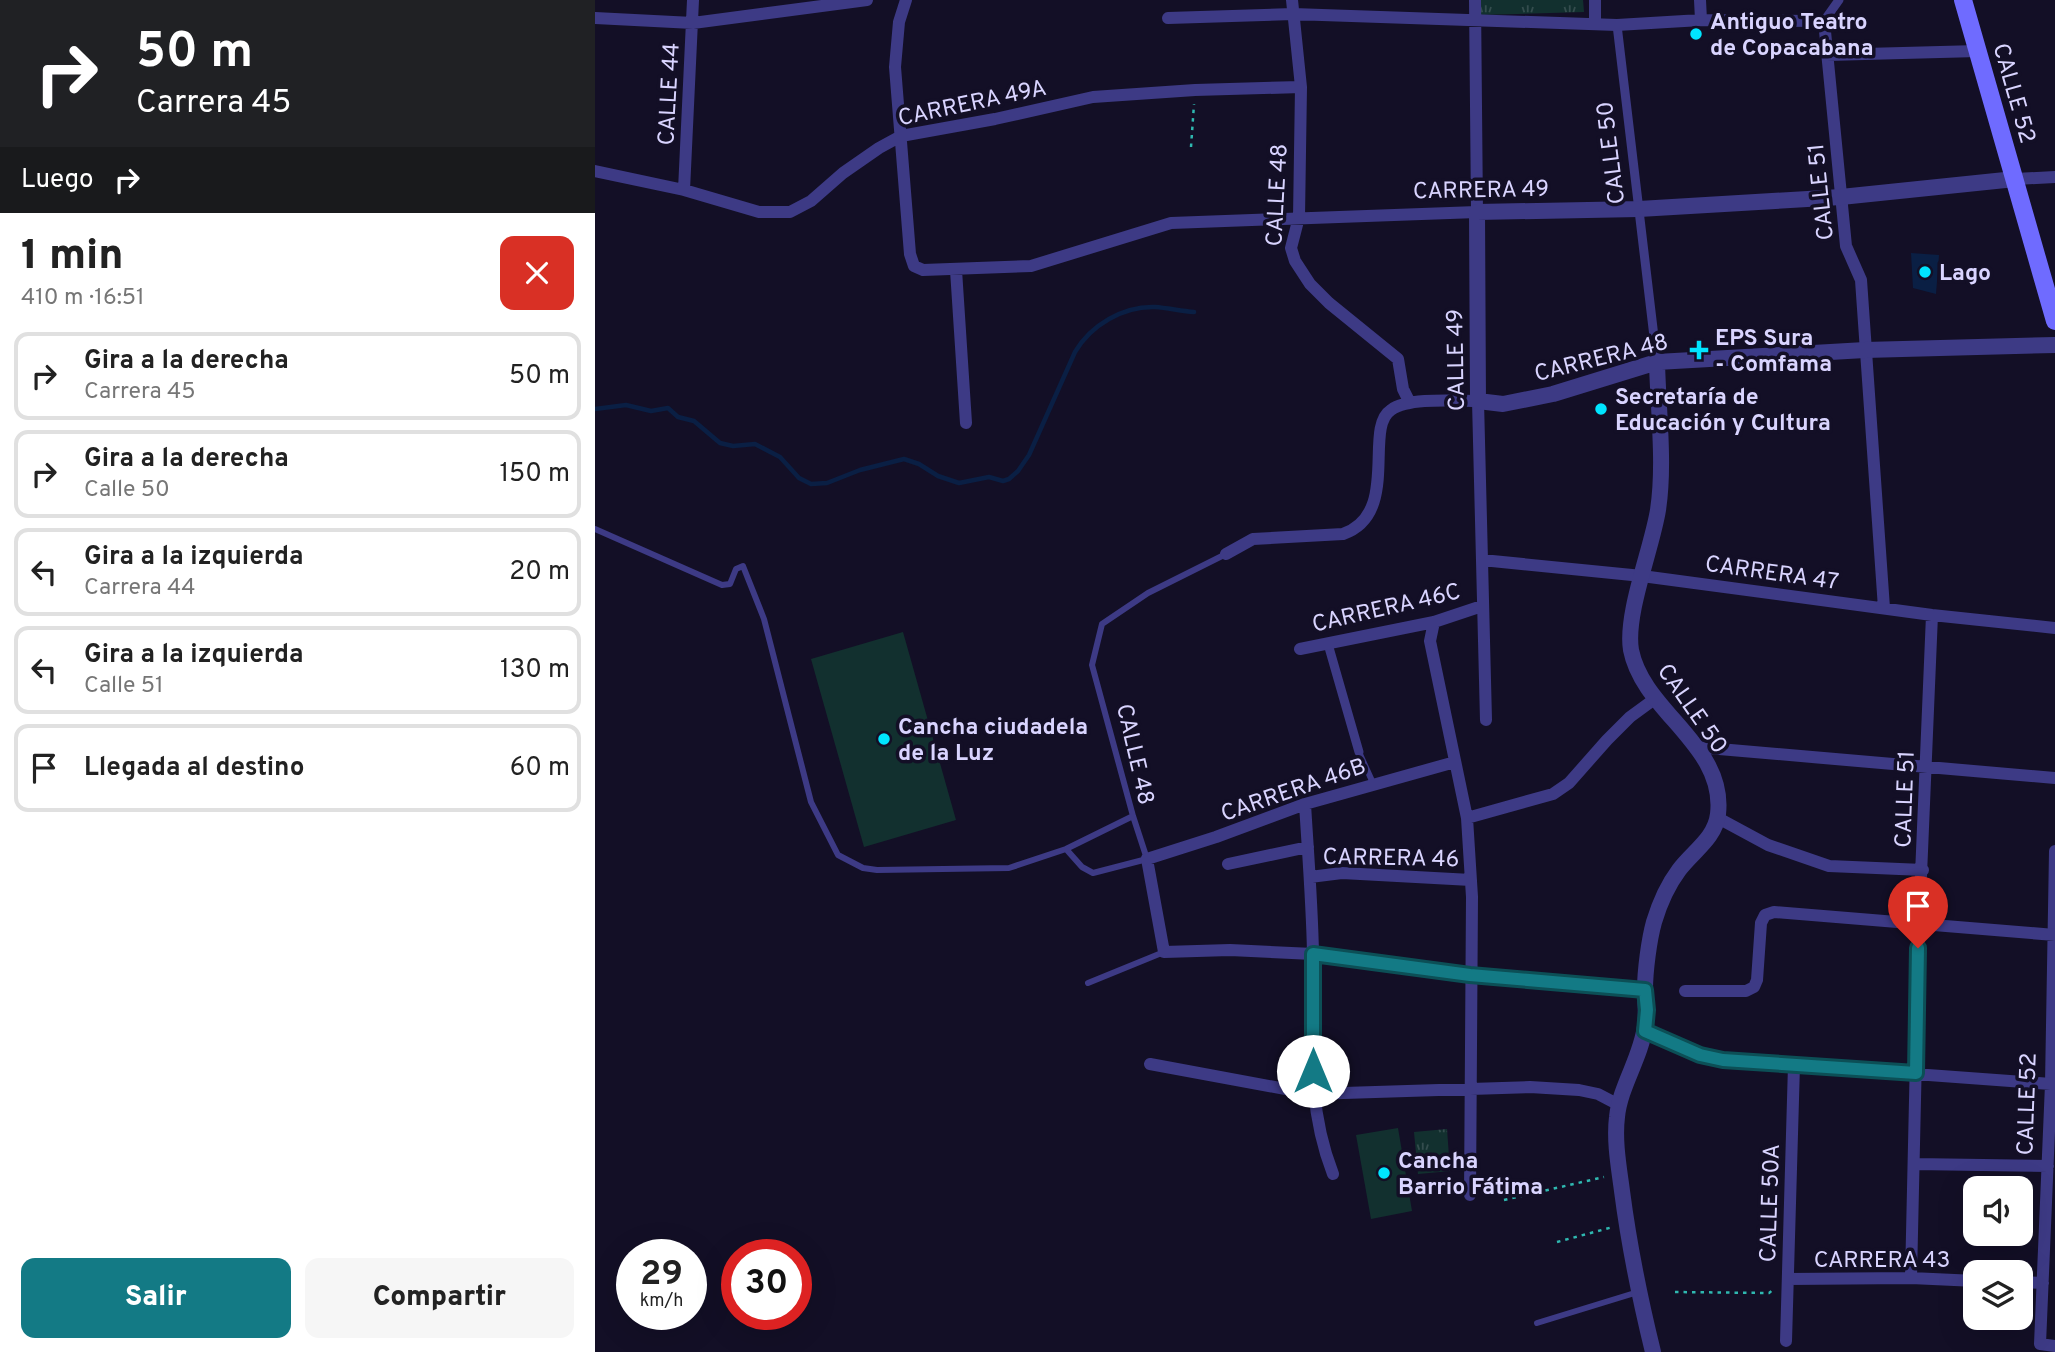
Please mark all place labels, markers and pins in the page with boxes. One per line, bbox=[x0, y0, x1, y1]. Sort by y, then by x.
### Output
place label: Antiguo Teatro de Copacabana bbox=[1710, 9, 1873, 64]
marker: Antiguo Teatro de Copacabana bbox=[1688, 26, 1704, 42]
place label: Lago bbox=[1939, 260, 1991, 289]
marker: Lago bbox=[1917, 264, 1933, 280]
place label: EPS Sura - Comfama bbox=[1715, 325, 1832, 380]
marker: EPS Sura - Comfama bbox=[1689, 340, 1709, 360]
place label: Secretaría de Educación y Cultura bbox=[1615, 384, 1831, 439]
marker: Secretaría de Educación y Cultura bbox=[1593, 401, 1609, 417]
place label: Cancha ciudadela de la Luz bbox=[898, 714, 1088, 769]
marker: Cancha ciudadela de la Luz bbox=[876, 731, 892, 747]
pin bbox=[1888, 876, 1948, 948]
place label: Cancha Barrio Fátima bbox=[1398, 1148, 1543, 1203]
marker: Cancha Barrio Fátima bbox=[1376, 1165, 1392, 1181]

